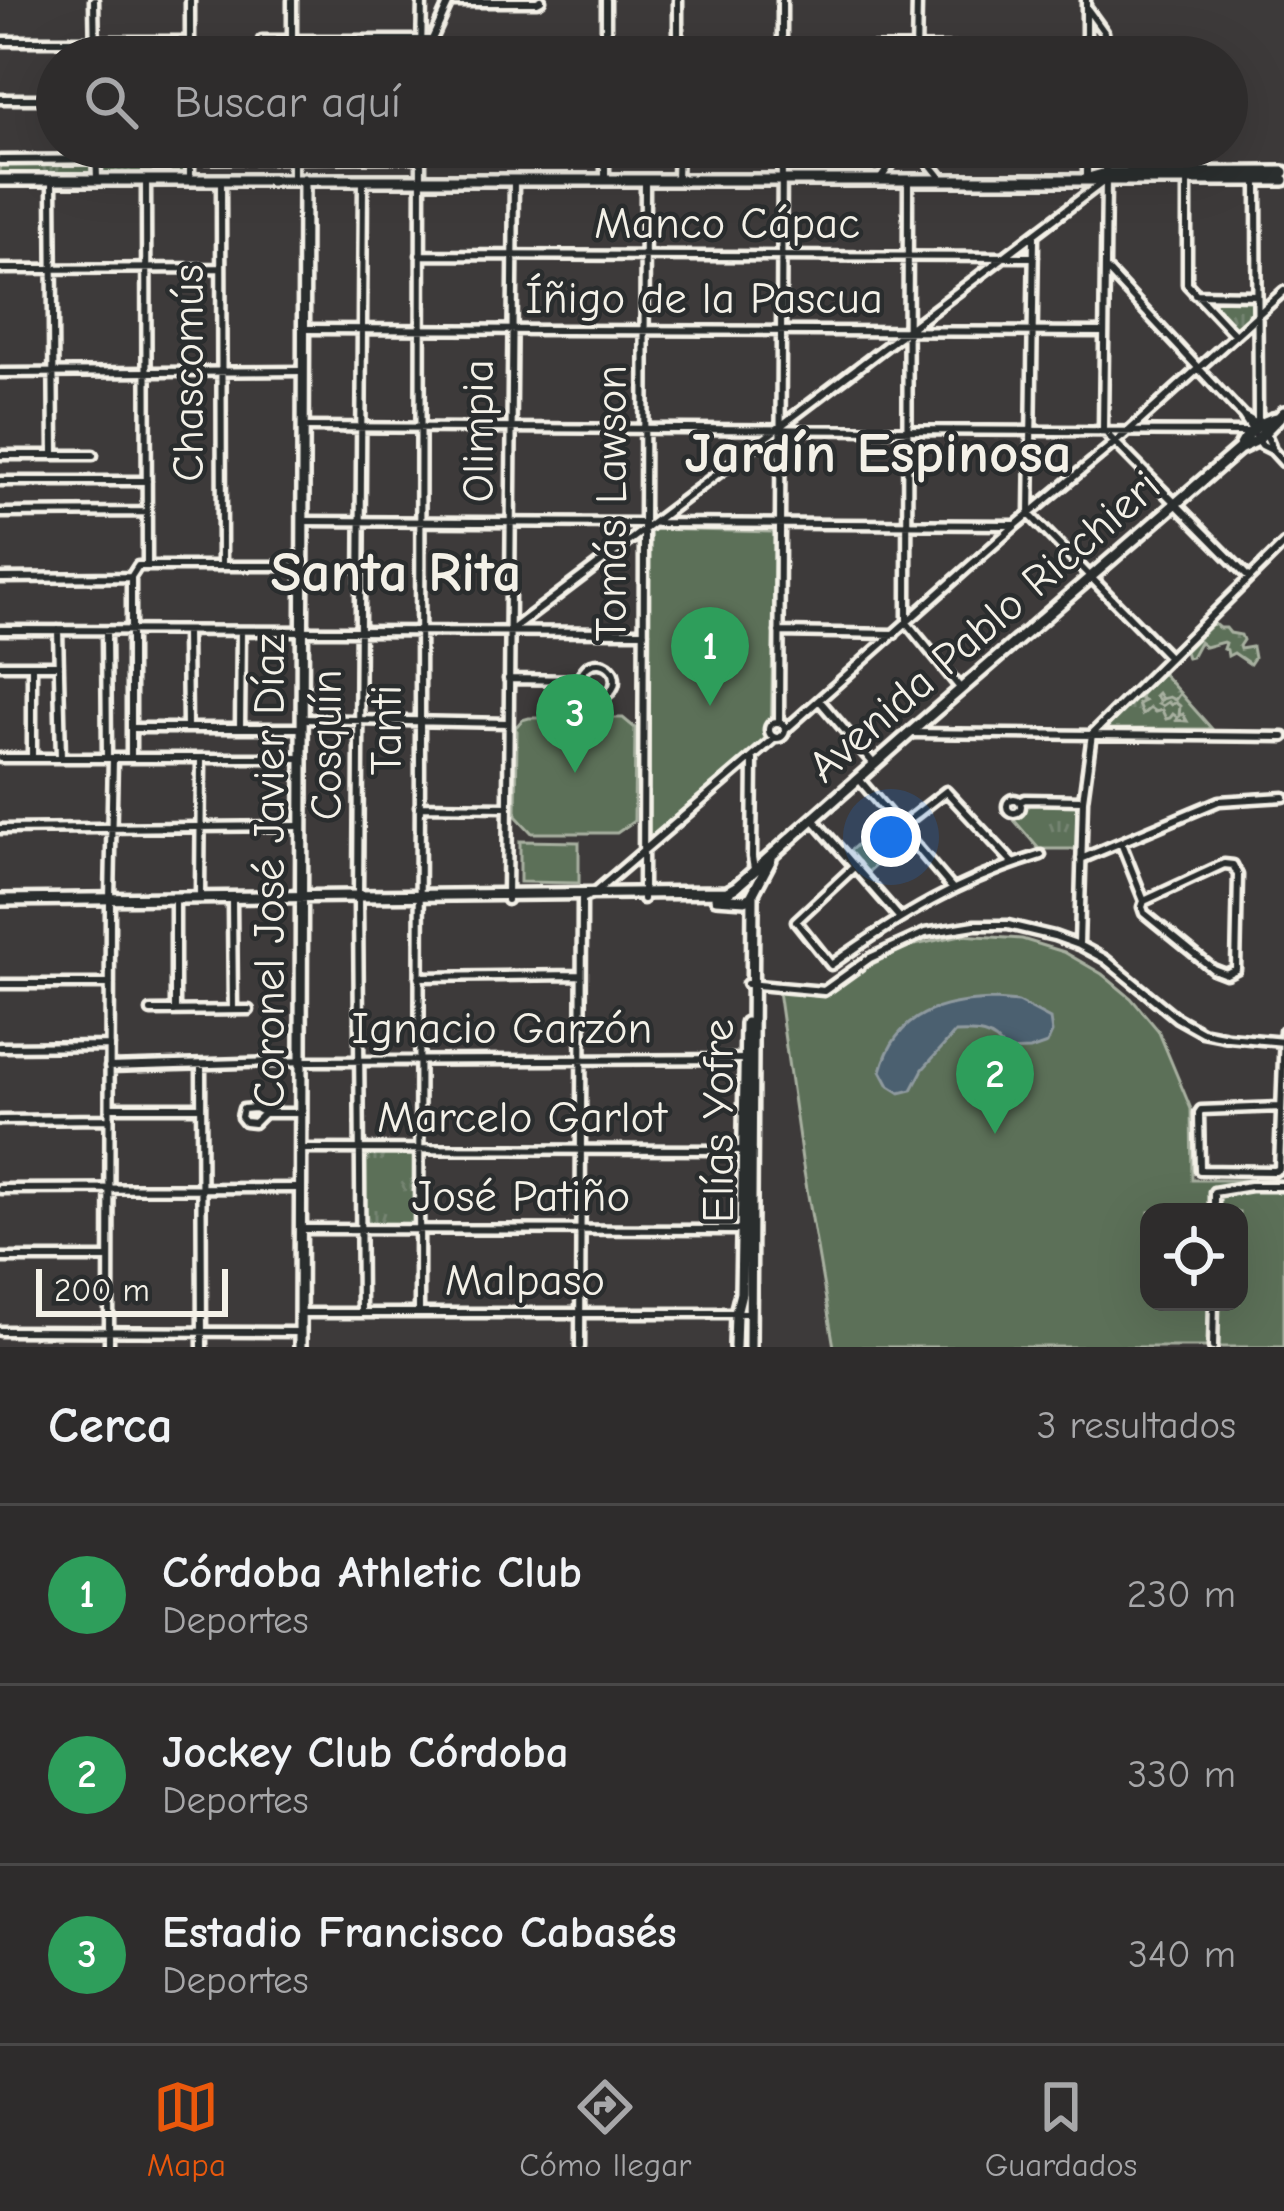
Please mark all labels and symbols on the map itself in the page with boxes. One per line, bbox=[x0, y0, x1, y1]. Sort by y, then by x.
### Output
street label: Manco Cápac bbox=[594, 197, 860, 249]
street label: Chascomús bbox=[162, 264, 214, 482]
street label: Íñigo de la Pascua bbox=[525, 272, 883, 324]
street label: Olimpia bbox=[452, 359, 504, 503]
street label: Tomás Lawson bbox=[585, 365, 637, 641]
district label: Jardín Espinosa bbox=[684, 421, 1072, 486]
street label: Avenida Pablo Ricchieri bbox=[798, 459, 1170, 793]
district label: Santa Rita bbox=[271, 540, 521, 605]
pin: 1 bbox=[671, 607, 749, 706]
street label: Coronel José Javier Díaz bbox=[243, 634, 295, 1108]
street label: Cosquín bbox=[300, 669, 352, 821]
pin: 3 bbox=[536, 674, 614, 773]
street label: Tanti bbox=[360, 685, 412, 775]
your location bbox=[861, 807, 921, 867]
street label: Ignacio Garzón bbox=[352, 1002, 652, 1054]
street label: Elías Yofre bbox=[692, 1019, 744, 1223]
pin: 2 bbox=[956, 1035, 1034, 1134]
street label: Marcelo Garlot bbox=[377, 1091, 668, 1143]
street label: José Patiño bbox=[412, 1170, 630, 1222]
street label: Malpaso bbox=[445, 1254, 605, 1306]
scale bar bbox=[36, 1263, 228, 1316]

